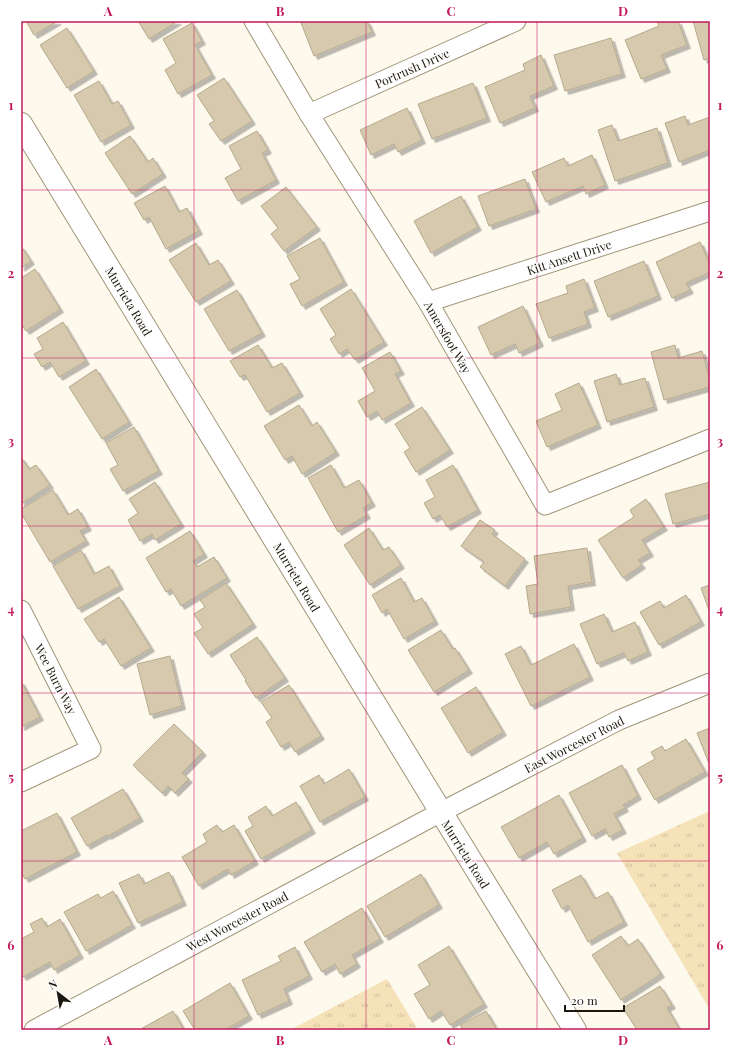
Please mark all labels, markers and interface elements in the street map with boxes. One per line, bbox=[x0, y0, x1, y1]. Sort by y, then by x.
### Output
text: A bbox=[103, 2, 113, 19]
text: B bbox=[276, 2, 285, 19]
text: C bbox=[446, 2, 456, 19]
text: D bbox=[618, 2, 628, 19]
street label: Portrush Drive bbox=[372, 44, 452, 92]
text: 1 bbox=[9, 96, 14, 113]
text: 1 bbox=[718, 96, 723, 113]
street label: Kitt Ansett Drive bbox=[525, 236, 613, 278]
street label: Murrieta Road bbox=[102, 263, 156, 339]
text: 2 bbox=[8, 264, 15, 281]
text: 2 bbox=[717, 264, 724, 281]
street label: Amersfoot Way bbox=[420, 297, 475, 376]
text: 3 bbox=[8, 432, 14, 449]
text: 3 bbox=[717, 432, 723, 449]
street label: Murrieta Road bbox=[270, 539, 324, 615]
text: 4 bbox=[8, 600, 15, 617]
text: 4 bbox=[717, 600, 724, 617]
street label: Wee Burn Way bbox=[31, 640, 81, 717]
street label: East Worcester Road bbox=[521, 712, 627, 776]
text: 5 bbox=[8, 768, 14, 785]
text: 5 bbox=[717, 768, 723, 785]
street label: Murrieta Road bbox=[439, 817, 493, 891]
street label: West Worcester Road bbox=[183, 887, 291, 955]
text: 6 bbox=[7, 936, 15, 953]
text: 6 bbox=[716, 936, 724, 953]
north arrow bbox=[38, 973, 78, 1013]
text: N bbox=[45, 975, 60, 992]
scale bar bbox=[565, 987, 624, 1013]
text: 20 m bbox=[571, 992, 598, 1008]
text: A bbox=[103, 1031, 113, 1048]
text: B bbox=[276, 1031, 285, 1048]
text: C bbox=[446, 1031, 456, 1048]
text: D bbox=[618, 1031, 628, 1048]

